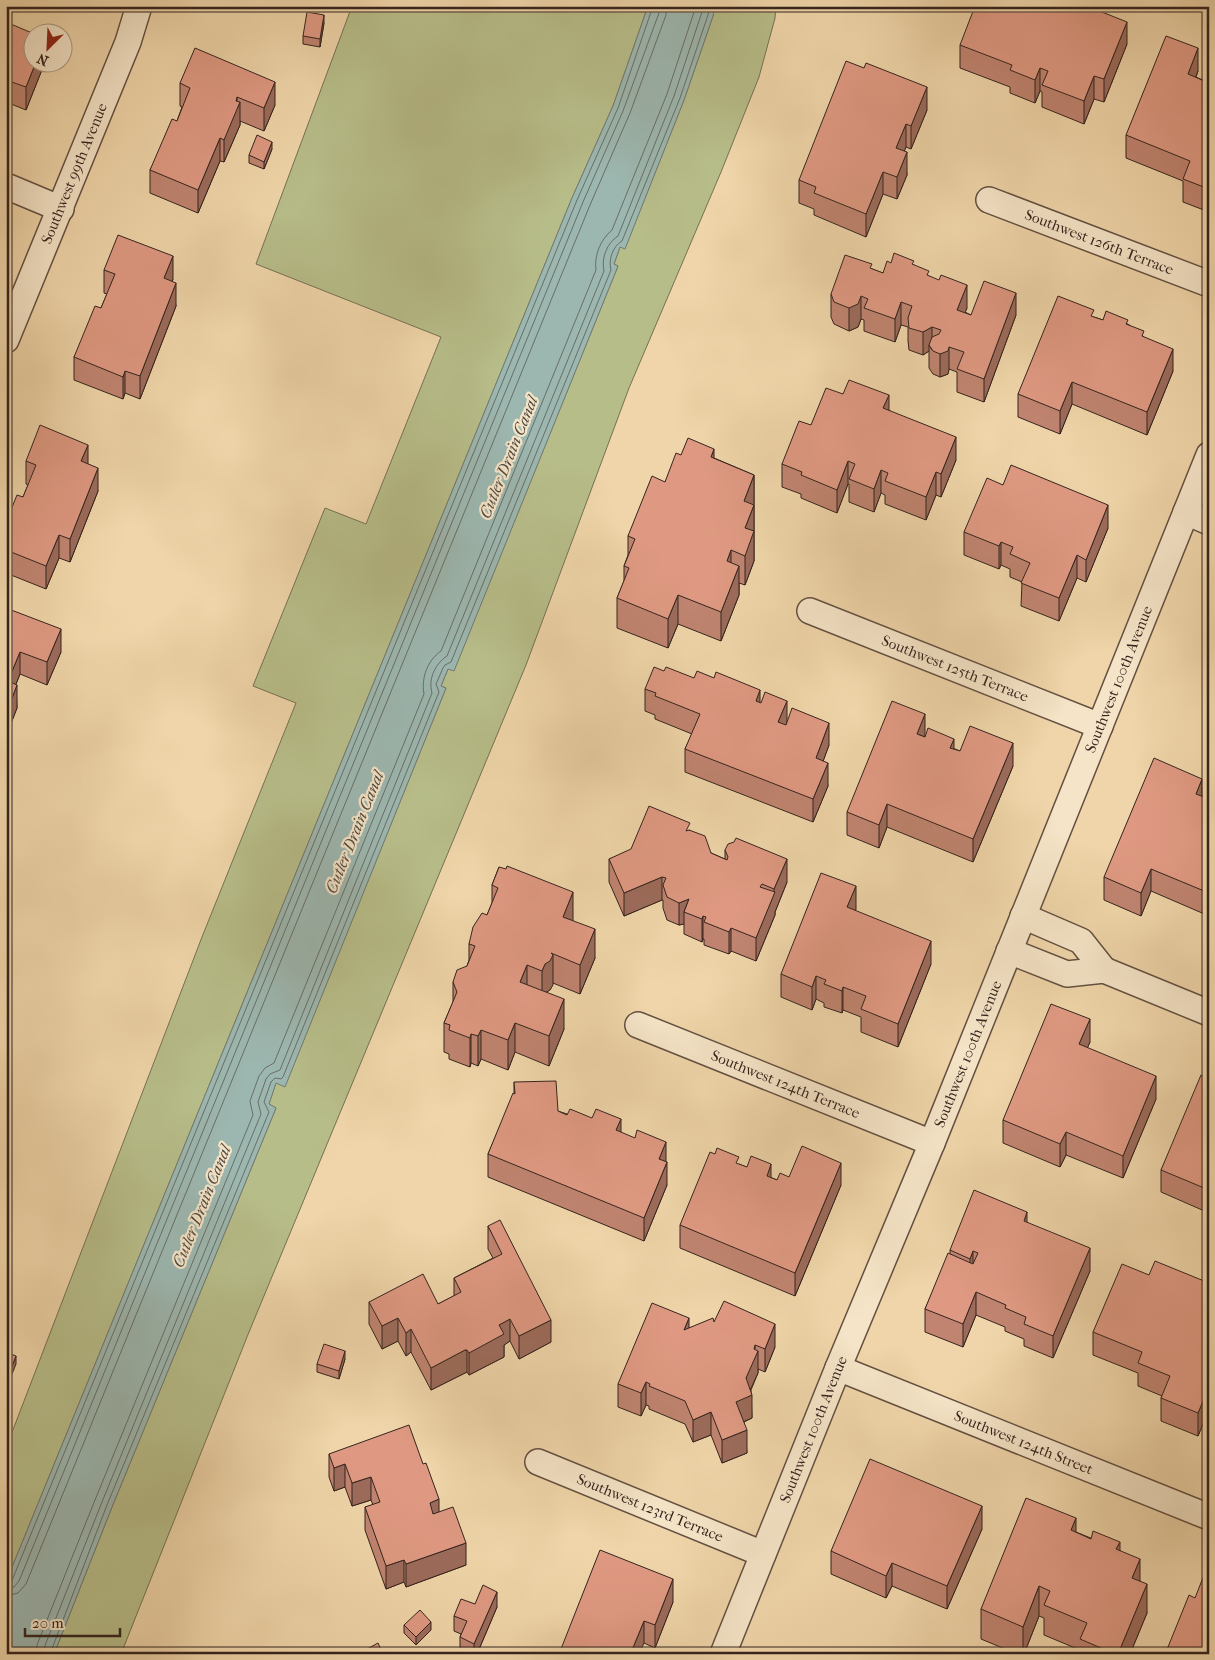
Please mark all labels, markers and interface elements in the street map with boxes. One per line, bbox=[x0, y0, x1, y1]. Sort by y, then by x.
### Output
north arrow bbox=[22, 22, 72, 72]
text: N bbox=[34, 49, 51, 69]
street label: Southwest 99th Avenue bbox=[37, 100, 111, 247]
street label: Southwest 126th Terrace bbox=[1022, 206, 1177, 279]
water label: Cutler Drain Canal bbox=[475, 391, 542, 521]
street label: Southwest 100th Avenue bbox=[1081, 603, 1157, 755]
street label: Southwest 125th Terrace bbox=[879, 631, 1031, 706]
water label: Cutler Drain Canal bbox=[321, 766, 388, 896]
street label: Southwest 100th Avenue bbox=[930, 977, 1006, 1130]
street label: Southwest 124th Terrace bbox=[709, 1046, 863, 1122]
water label: Cutler Drain Canal bbox=[168, 1140, 235, 1270]
street label: Southwest 100th Avenue bbox=[776, 1353, 851, 1506]
street label: Southwest 124th Street bbox=[951, 1407, 1096, 1479]
street label: Southwest 123rd Terrace bbox=[574, 1470, 726, 1546]
scale bar bbox=[25, 1605, 120, 1637]
text: 20 m bbox=[32, 1614, 64, 1632]

